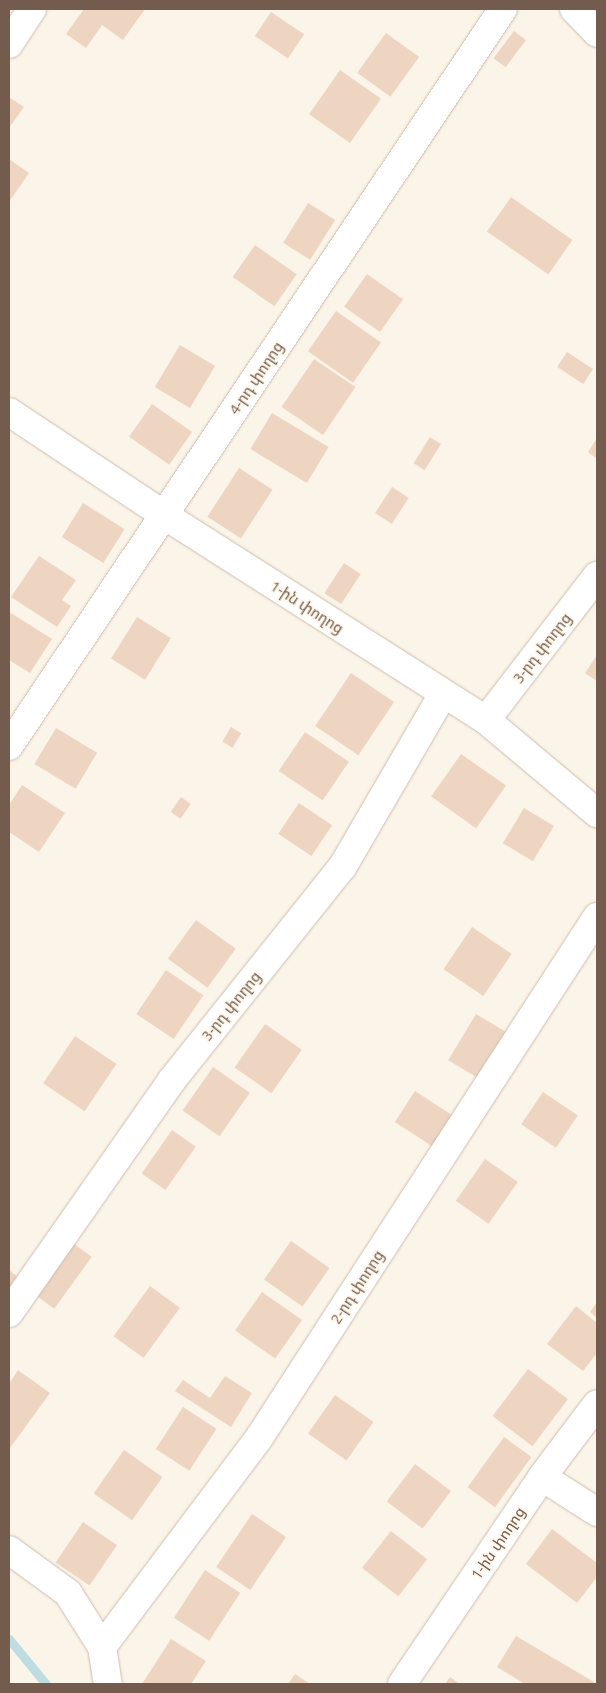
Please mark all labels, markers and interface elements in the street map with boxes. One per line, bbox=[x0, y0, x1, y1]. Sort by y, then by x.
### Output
street label: 4-րդ փողոց bbox=[225, 338, 287, 418]
street label: 1-ին փողոց bbox=[267, 577, 347, 637]
street label: 3-րդ փողոց bbox=[509, 609, 575, 687]
street label: 3-րդ փողոց bbox=[197, 968, 265, 1044]
street label: 2-րդ փողոց bbox=[327, 1247, 387, 1327]
street label: 1-ին փողոց bbox=[467, 1503, 529, 1583]

